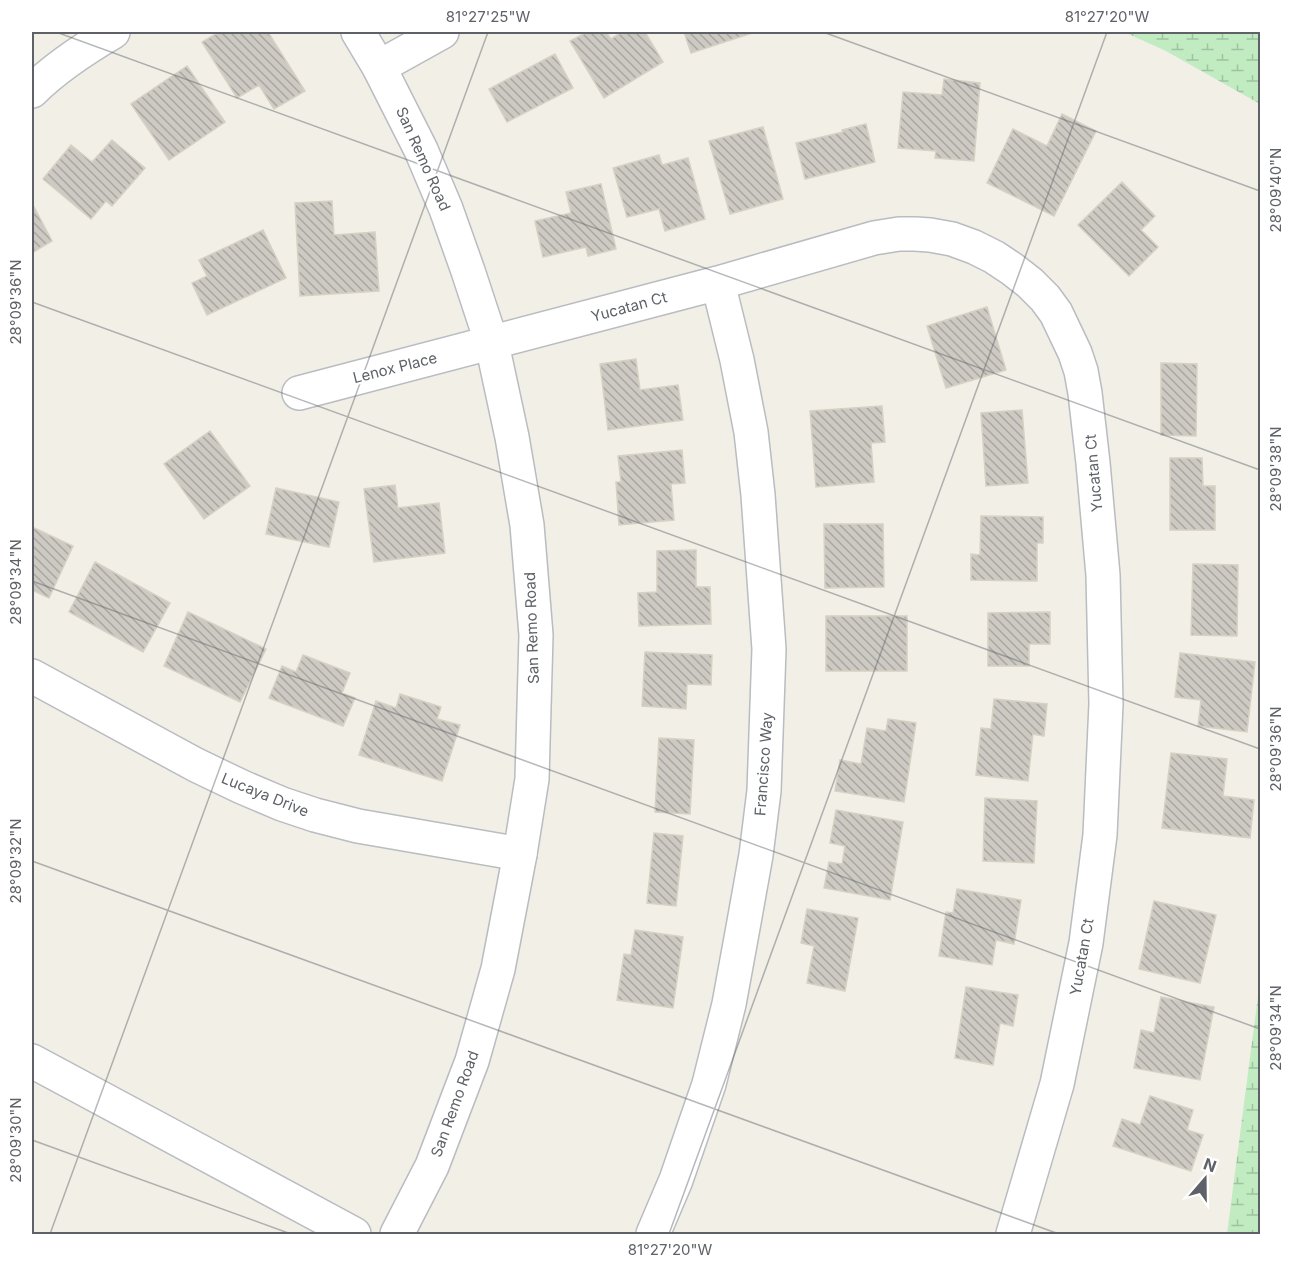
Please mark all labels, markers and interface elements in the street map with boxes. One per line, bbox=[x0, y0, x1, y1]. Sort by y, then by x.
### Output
text: 81°27'25"W bbox=[446, 7, 530, 26]
text: 81°27'20"W bbox=[1065, 7, 1150, 26]
street label: San Remo Road bbox=[392, 104, 455, 214]
text: 28°09'40"N bbox=[1266, 148, 1285, 232]
text: 28°09'36"N bbox=[6, 259, 25, 345]
street label: Yucatan Ct bbox=[589, 287, 669, 326]
street label: Lenox Place bbox=[351, 348, 439, 387]
text: 28°09'38"N bbox=[1266, 426, 1285, 512]
street label: Yucatan Ct bbox=[1081, 433, 1106, 513]
text: 28°09'34"N bbox=[6, 539, 25, 625]
street label: San Remo Road bbox=[520, 572, 543, 684]
text: 28°09'36"N bbox=[1266, 706, 1285, 792]
street label: Francisco Way bbox=[750, 711, 777, 816]
street label: Lucaya Drive bbox=[219, 768, 312, 821]
text: 28°09'32"N bbox=[6, 818, 25, 904]
street label: Yucatan Ct bbox=[1065, 917, 1098, 997]
text: 28°09'34"N bbox=[1266, 985, 1285, 1071]
street label: San Remo Road bbox=[426, 1048, 483, 1160]
text: 28°09'30"N bbox=[6, 1097, 25, 1183]
north arrow bbox=[1175, 1149, 1235, 1209]
text: N bbox=[1201, 1153, 1219, 1176]
text: 81°27'20"W bbox=[628, 1240, 713, 1259]

